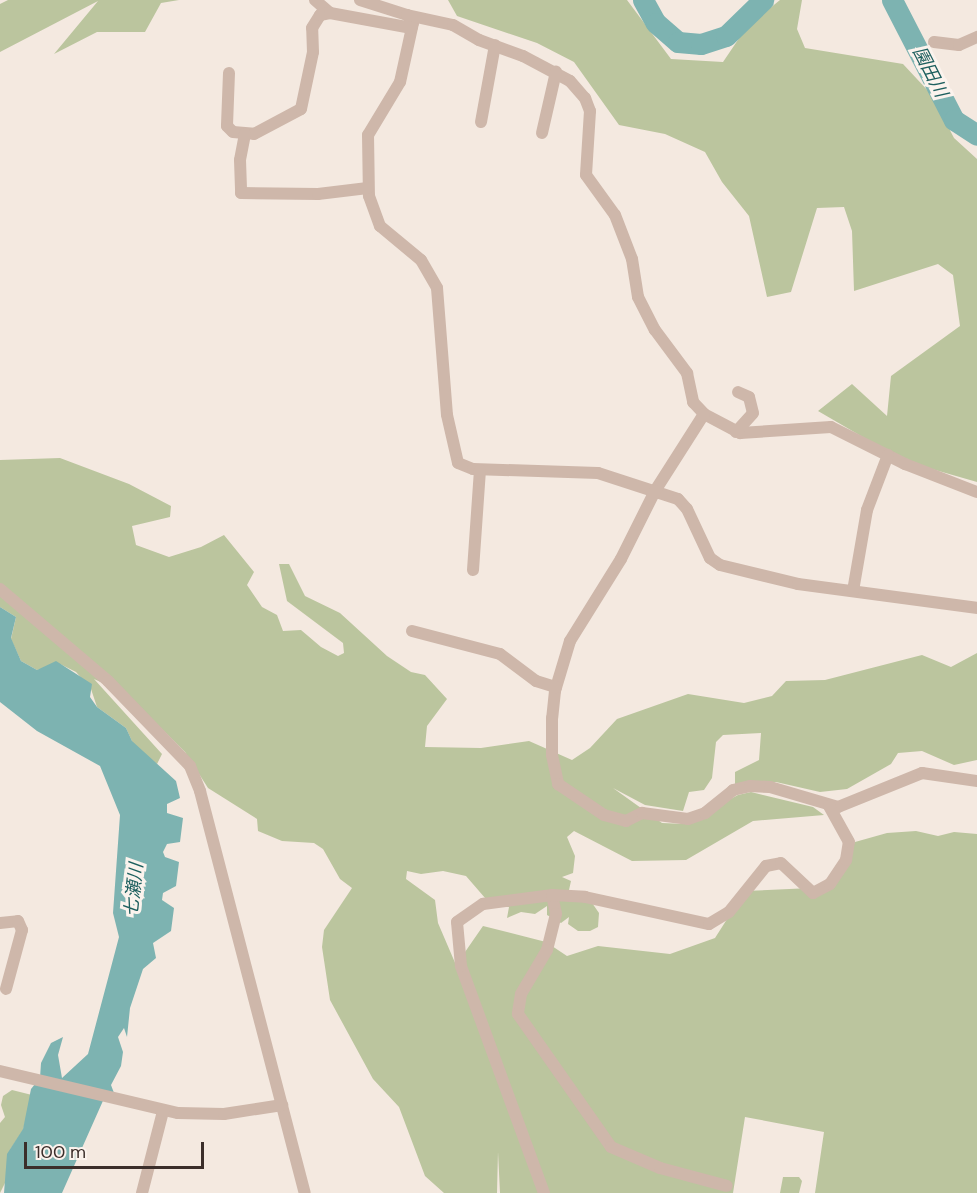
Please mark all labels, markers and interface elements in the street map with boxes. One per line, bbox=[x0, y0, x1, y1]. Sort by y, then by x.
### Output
water label: 園田川 bbox=[908, 43, 952, 101]
water label: 七瀬川 bbox=[120, 862, 148, 918]
scale bar bbox=[27, 1130, 207, 1168]
text: 100 m bbox=[35, 1140, 86, 1164]

